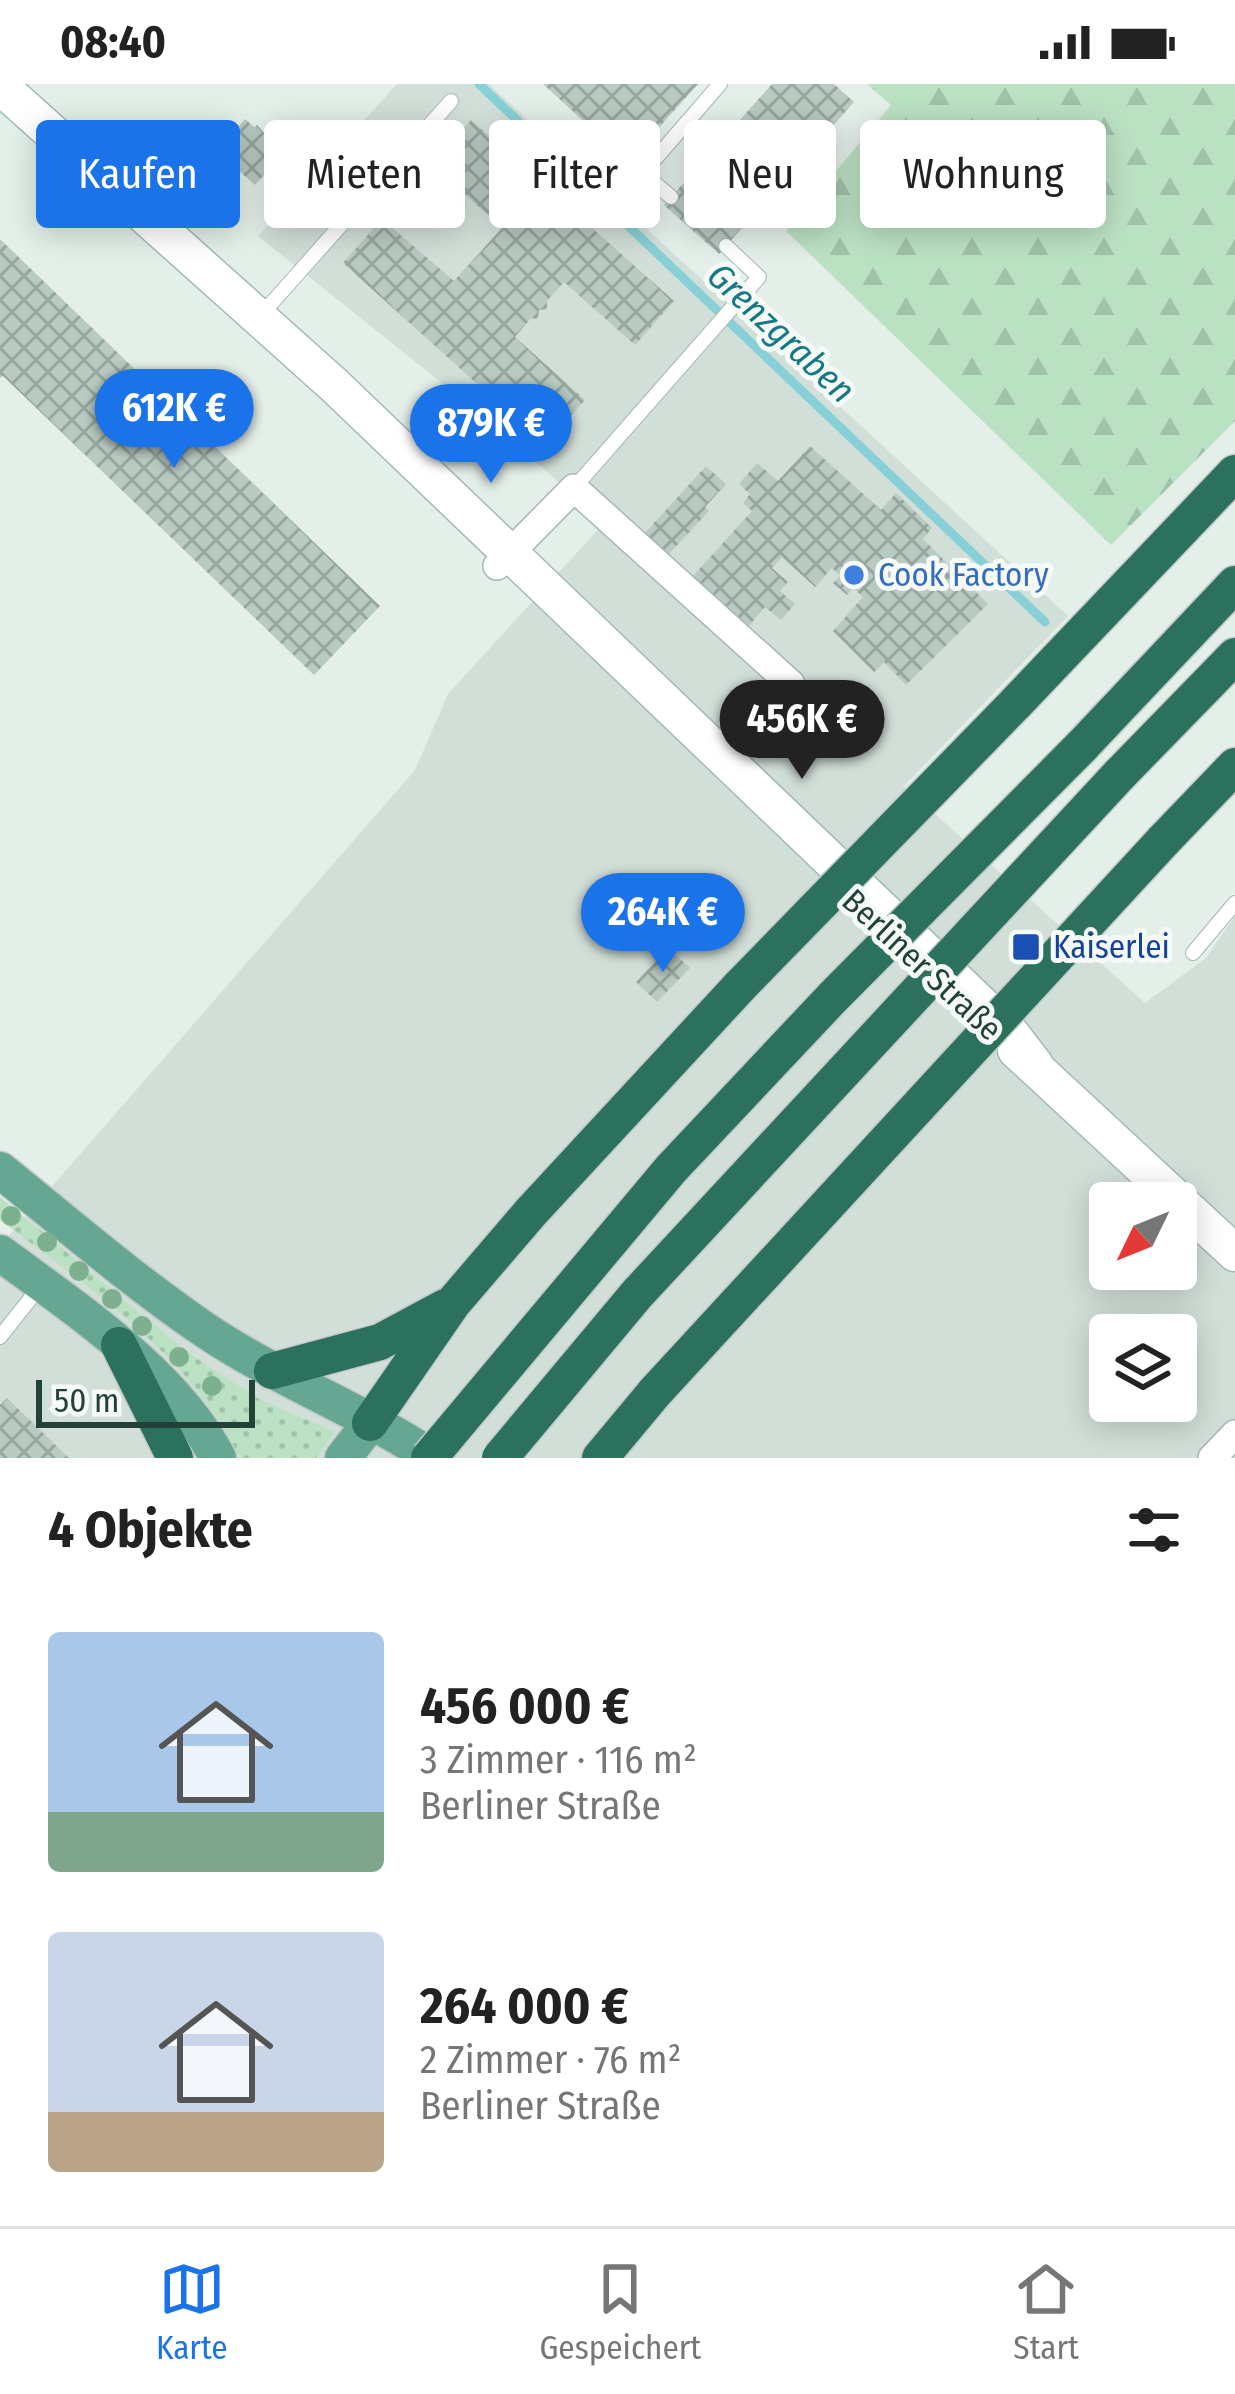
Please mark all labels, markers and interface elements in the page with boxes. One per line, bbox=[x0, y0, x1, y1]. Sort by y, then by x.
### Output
text: 08:40 bbox=[60, 15, 166, 69]
chip: Kaufen bbox=[36, 120, 240, 228]
chip: Mieten bbox=[264, 120, 465, 228]
chip: Filter bbox=[489, 120, 660, 228]
chip: Neu bbox=[684, 120, 836, 228]
chip: Wohnung bbox=[860, 120, 1106, 228]
water label: Grenzgraben bbox=[698, 254, 864, 412]
pin: 612K € bbox=[76, 369, 272, 471]
pin: 879K € bbox=[393, 384, 589, 486]
text: 612K € bbox=[122, 385, 226, 431]
text: 879K € bbox=[437, 400, 545, 446]
place label: Cook Factory bbox=[878, 555, 1049, 595]
marker: Cook Factory bbox=[841, 562, 867, 588]
pin: 456K € bbox=[704, 680, 900, 782]
text: 456K € bbox=[747, 696, 857, 742]
pin: 264K € bbox=[565, 873, 761, 975]
street label: Berliner Straße bbox=[834, 881, 1010, 1049]
text: 264K € bbox=[608, 889, 718, 935]
place label: Kaiserlei bbox=[1053, 927, 1170, 967]
marker: Kaiserlei bbox=[1010, 931, 1042, 963]
north arrow bbox=[1089, 1182, 1197, 1290]
map controls bbox=[1089, 1182, 1197, 1422]
button: layers bbox=[1089, 1314, 1197, 1422]
scale bar bbox=[36, 1374, 255, 1427]
text: 50 m bbox=[54, 1381, 119, 1421]
icon: filters bbox=[1121, 1497, 1187, 1563]
text: 4 Objekte bbox=[48, 1499, 253, 1561]
text: 456 000 € bbox=[420, 1675, 630, 1737]
icon: home bbox=[144, 1680, 288, 1824]
text: 3 Zimmer · 116 m² bbox=[420, 1737, 697, 1783]
text: Berliner Straße bbox=[420, 1783, 661, 1829]
text: 264 000 € bbox=[420, 1975, 629, 2037]
icon: home bbox=[144, 1980, 288, 2124]
text: 2 Zimmer · 76 m² bbox=[420, 2037, 681, 2083]
text: Berliner Straße bbox=[420, 2083, 661, 2129]
tab: Karte bbox=[156, 2256, 227, 2368]
tab: Gespeichert bbox=[539, 2256, 701, 2368]
tab: Start bbox=[1013, 2256, 1079, 2368]

